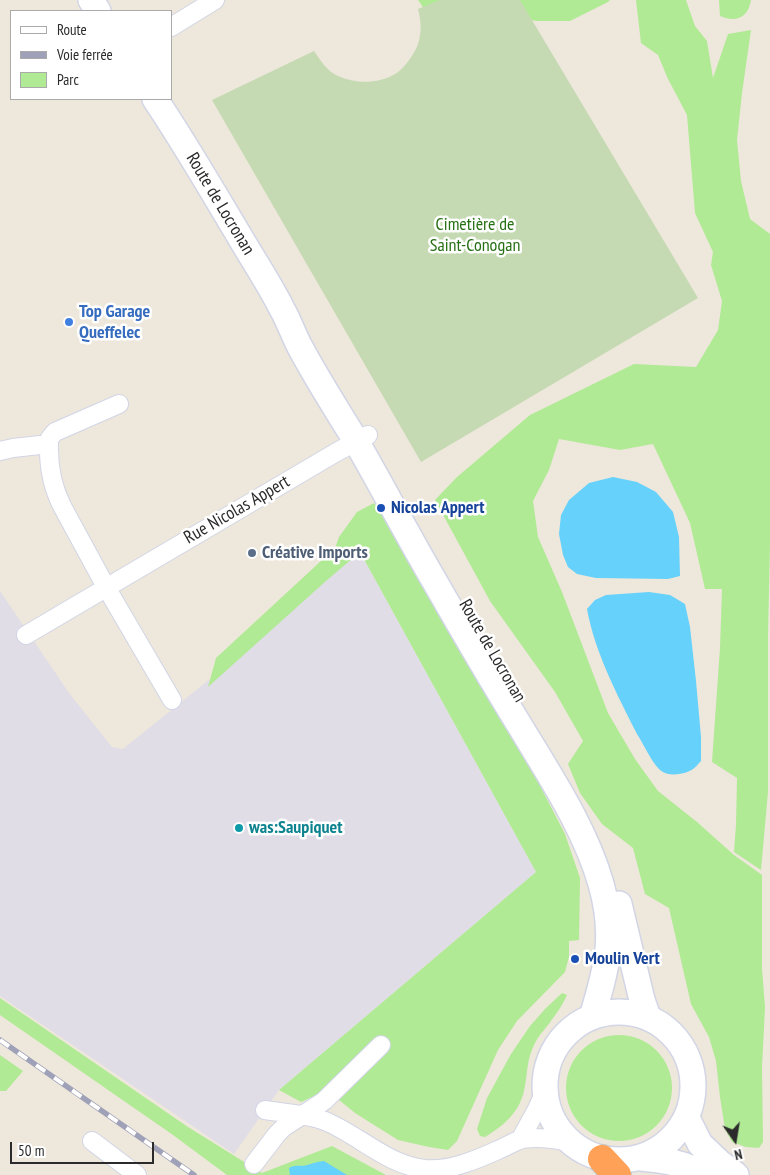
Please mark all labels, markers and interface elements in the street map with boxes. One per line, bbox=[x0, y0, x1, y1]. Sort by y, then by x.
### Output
legend bbox=[10, 10, 172, 100]
text: Route bbox=[57, 20, 87, 39]
text: Voie ferrée bbox=[57, 45, 113, 64]
text: Parc bbox=[57, 70, 79, 89]
street label: Route de Locronan bbox=[181, 149, 259, 259]
park label: Cimetière de Saint-Conogan bbox=[430, 214, 520, 256]
place label: Top Garage Queffelec bbox=[79, 301, 150, 344]
marker: Top Garage Queffelec bbox=[63, 316, 75, 328]
street label: Rue Nicolas Appert bbox=[180, 471, 294, 549]
place label: Nicolas Appert bbox=[391, 497, 484, 519]
marker: Nicolas Appert bbox=[375, 502, 387, 514]
place label: Créative Imports bbox=[262, 542, 368, 564]
marker: Créative Imports bbox=[246, 547, 258, 559]
street label: Route de Locronan bbox=[454, 596, 530, 706]
place label: was:Saupiquet bbox=[249, 817, 342, 839]
marker: was:Saupiquet bbox=[233, 822, 245, 834]
place label: Moulin Vert bbox=[585, 948, 660, 970]
marker: Moulin Vert bbox=[569, 953, 581, 965]
north arrow bbox=[710, 1115, 760, 1165]
scale bar bbox=[12, 1132, 156, 1164]
text: 50 m bbox=[18, 1141, 44, 1160]
text: N bbox=[733, 1145, 744, 1164]

